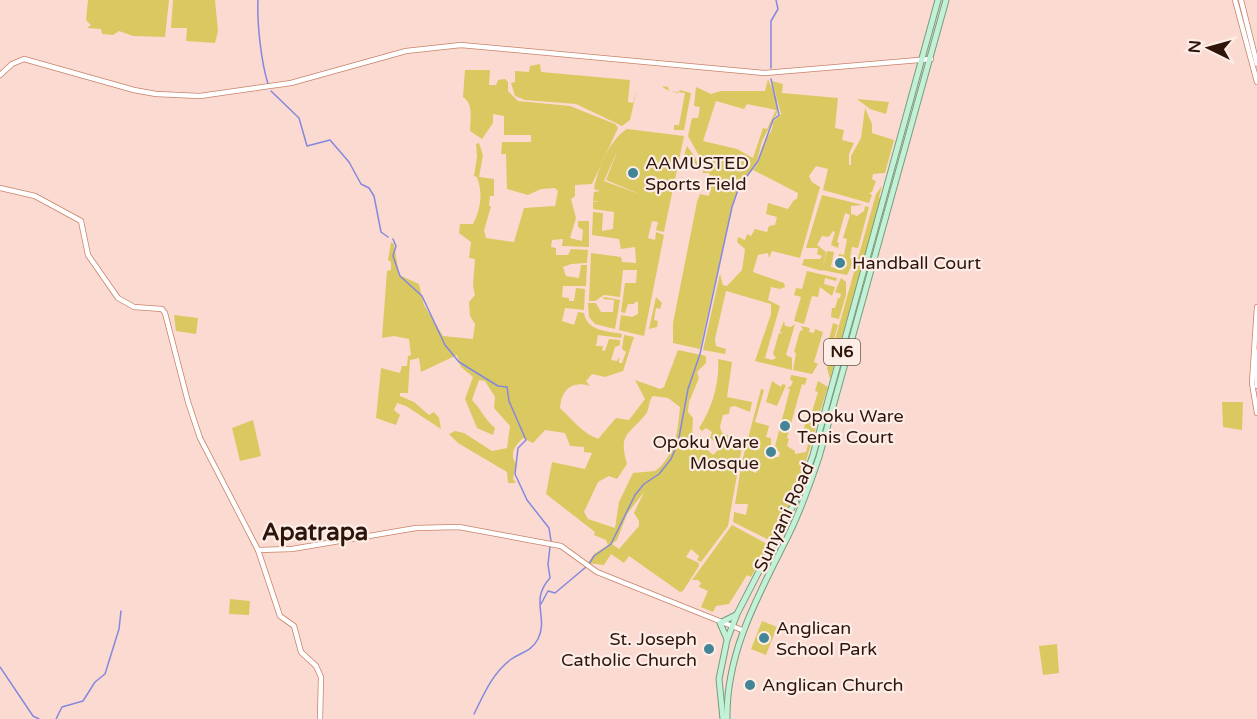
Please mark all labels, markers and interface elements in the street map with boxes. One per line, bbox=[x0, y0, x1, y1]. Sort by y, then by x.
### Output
north arrow bbox=[1179, 18, 1239, 78]
text: N bbox=[1185, 40, 1206, 54]
place label: AAMUSTED Sports Field bbox=[645, 152, 749, 195]
marker: AAMUSTED Sports Field bbox=[626, 166, 640, 180]
place label: Handball Court bbox=[852, 252, 981, 274]
marker: Handball Court bbox=[833, 256, 847, 270]
road number: N6 bbox=[824, 339, 860, 365]
place label: Opoku Ware Tenis Court bbox=[797, 405, 904, 448]
marker: Opoku Ware Tenis Court bbox=[778, 419, 792, 433]
place label: Opoku Ware Mosque bbox=[652, 431, 759, 474]
marker: Opoku Ware Mosque bbox=[764, 445, 778, 459]
street label: Sunyani Road bbox=[749, 459, 819, 575]
district label: Apatrapa bbox=[262, 518, 368, 547]
place label: Anglican School Park bbox=[776, 617, 877, 660]
place label: St. Joseph Catholic Church bbox=[561, 628, 697, 671]
marker: Anglican School Park bbox=[757, 631, 771, 645]
marker: St. Joseph Catholic Church bbox=[702, 642, 716, 656]
place label: Anglican Church bbox=[762, 674, 904, 696]
marker: Anglican Church bbox=[743, 678, 757, 692]

